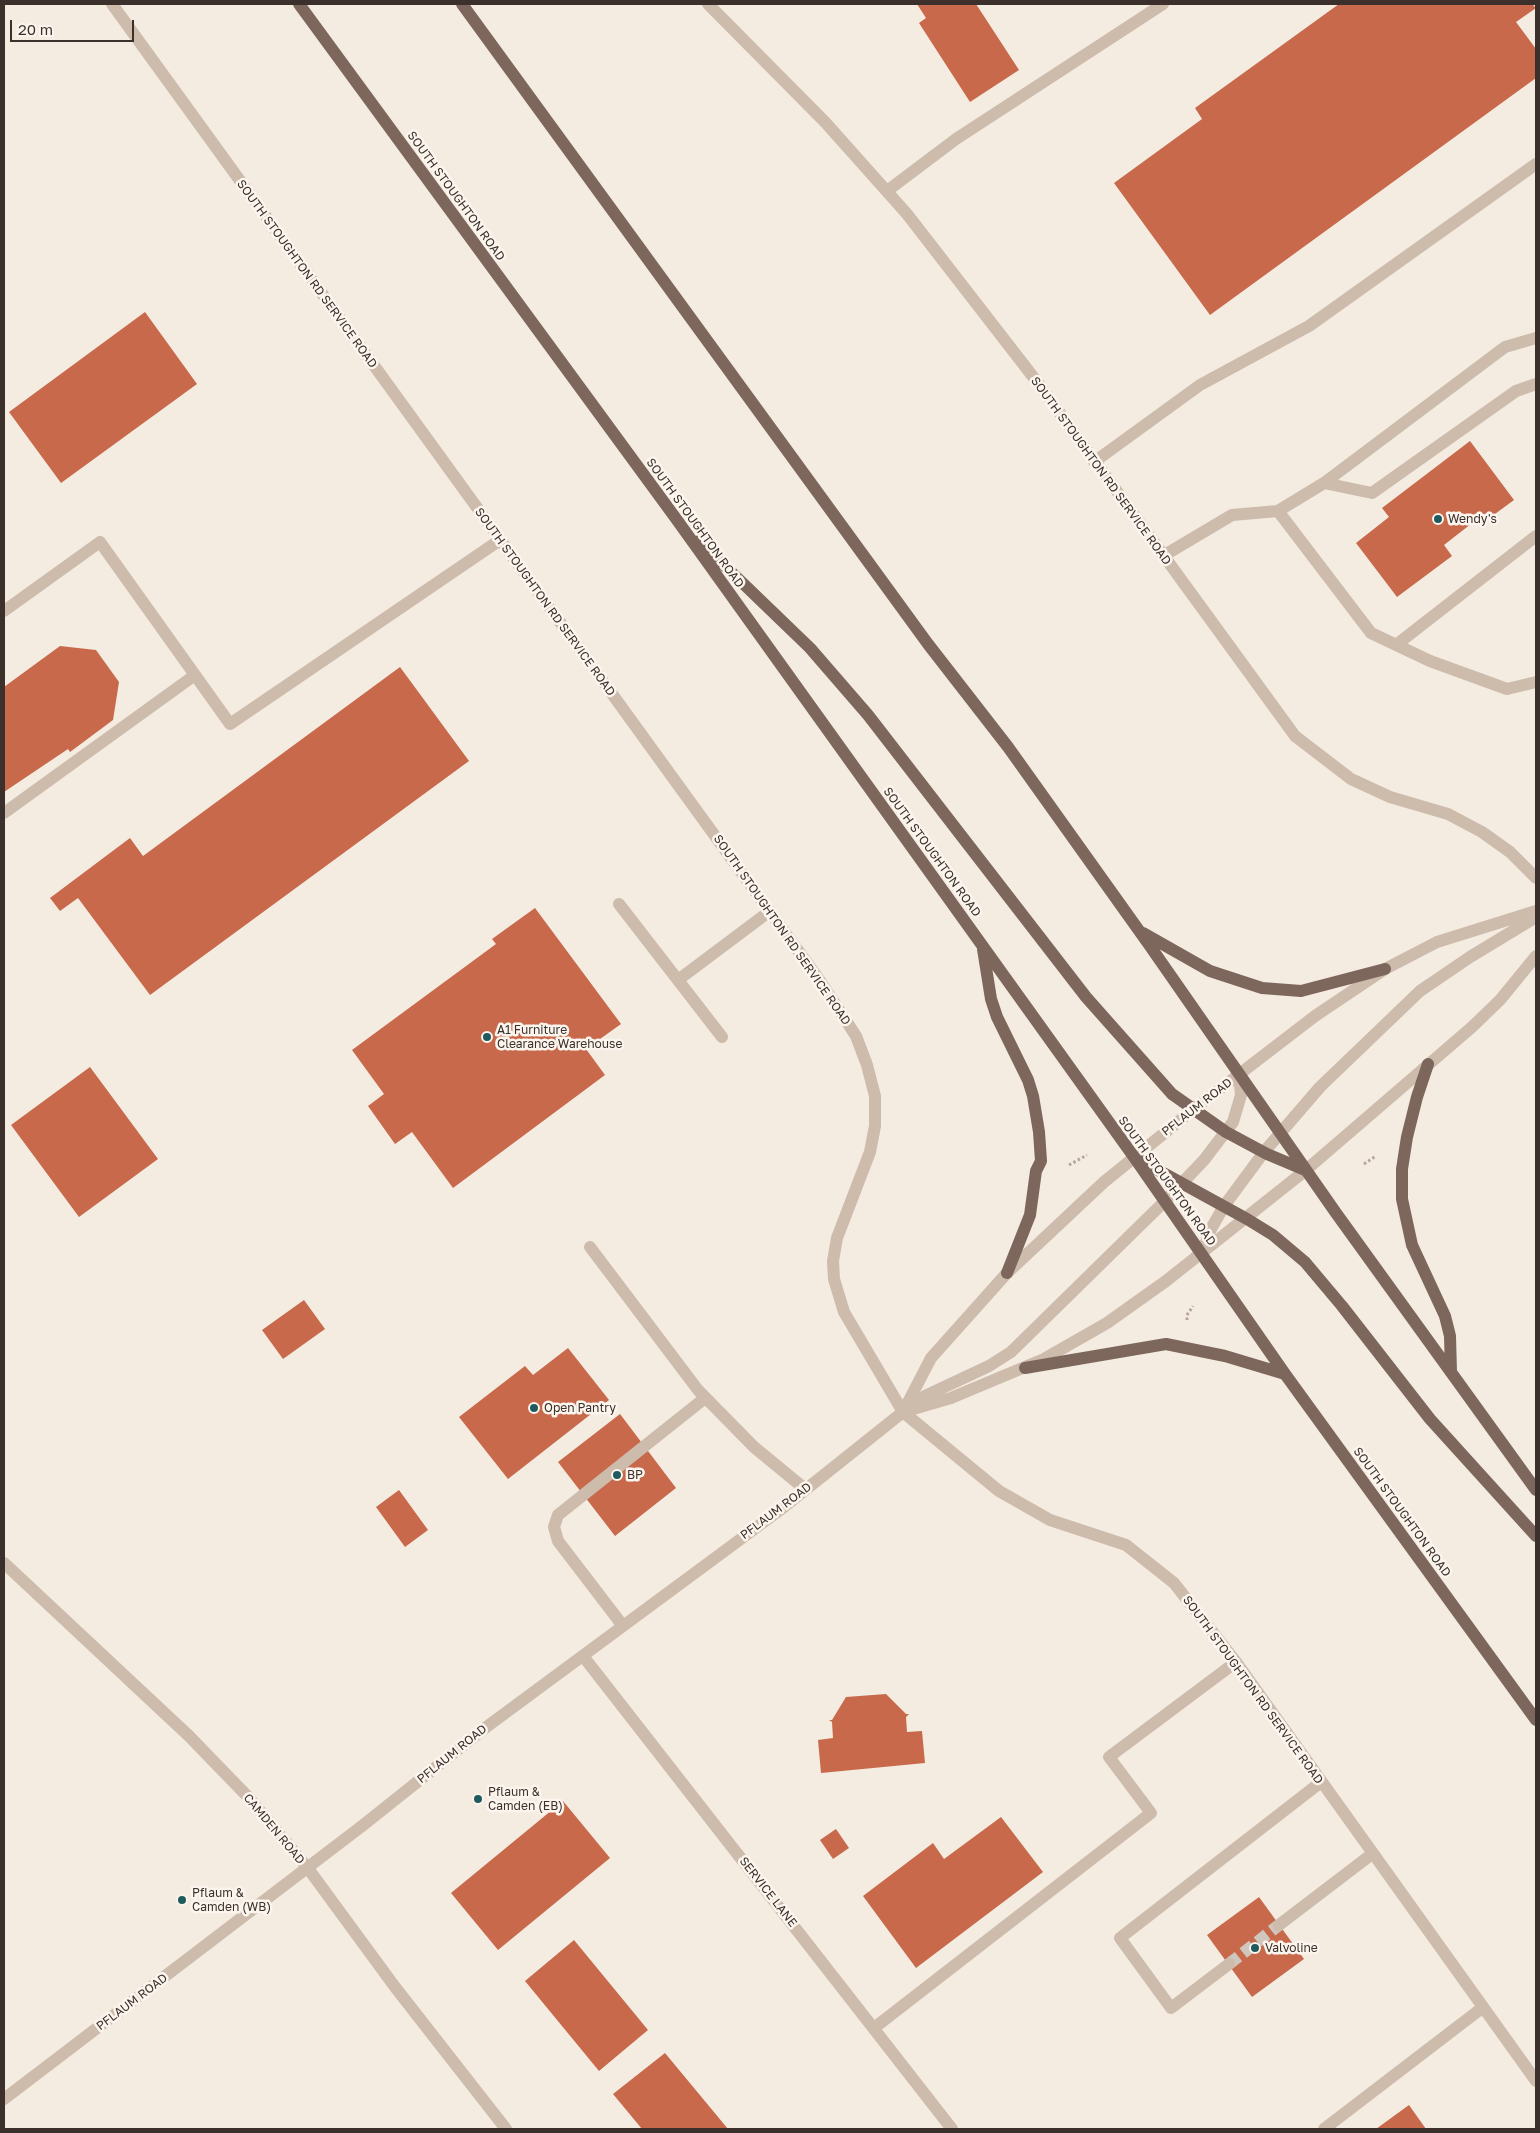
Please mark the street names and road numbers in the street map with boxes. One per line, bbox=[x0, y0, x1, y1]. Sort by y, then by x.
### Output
street label: SOUTH STOUGHTON ROAD bbox=[404, 129, 508, 263]
street label: SOUTH STOUGHTON RD SERVICE ROAD bbox=[234, 177, 380, 371]
street label: SOUTH STOUGHTON RD SERVICE ROAD bbox=[1028, 374, 1174, 568]
street label: SOUTH STOUGHTON ROAD bbox=[643, 456, 747, 590]
street label: SOUTH STOUGHTON RD SERVICE ROAD bbox=[472, 505, 618, 699]
street label: SOUTH STOUGHTON ROAD bbox=[880, 785, 984, 919]
street label: SOUTH STOUGHTON RD SERVICE ROAD bbox=[710, 832, 854, 1028]
street label: PFLAUM ROAD bbox=[1159, 1075, 1235, 1139]
street label: SOUTH STOUGHTON ROAD bbox=[1115, 1114, 1219, 1248]
street label: SOUTH STOUGHTON ROAD bbox=[1350, 1445, 1454, 1579]
street label: PFLAUM ROAD bbox=[738, 1480, 814, 1542]
street label: SOUTH STOUGHTON RD SERVICE ROAD bbox=[1180, 1593, 1326, 1787]
street label: PFLAUM ROAD bbox=[414, 1722, 490, 1786]
street label: CAMDEN ROAD bbox=[240, 1791, 308, 1867]
street label: SERVICE LANE bbox=[736, 1854, 800, 1930]
street label: PFLAUM ROAD bbox=[94, 1971, 170, 2033]

